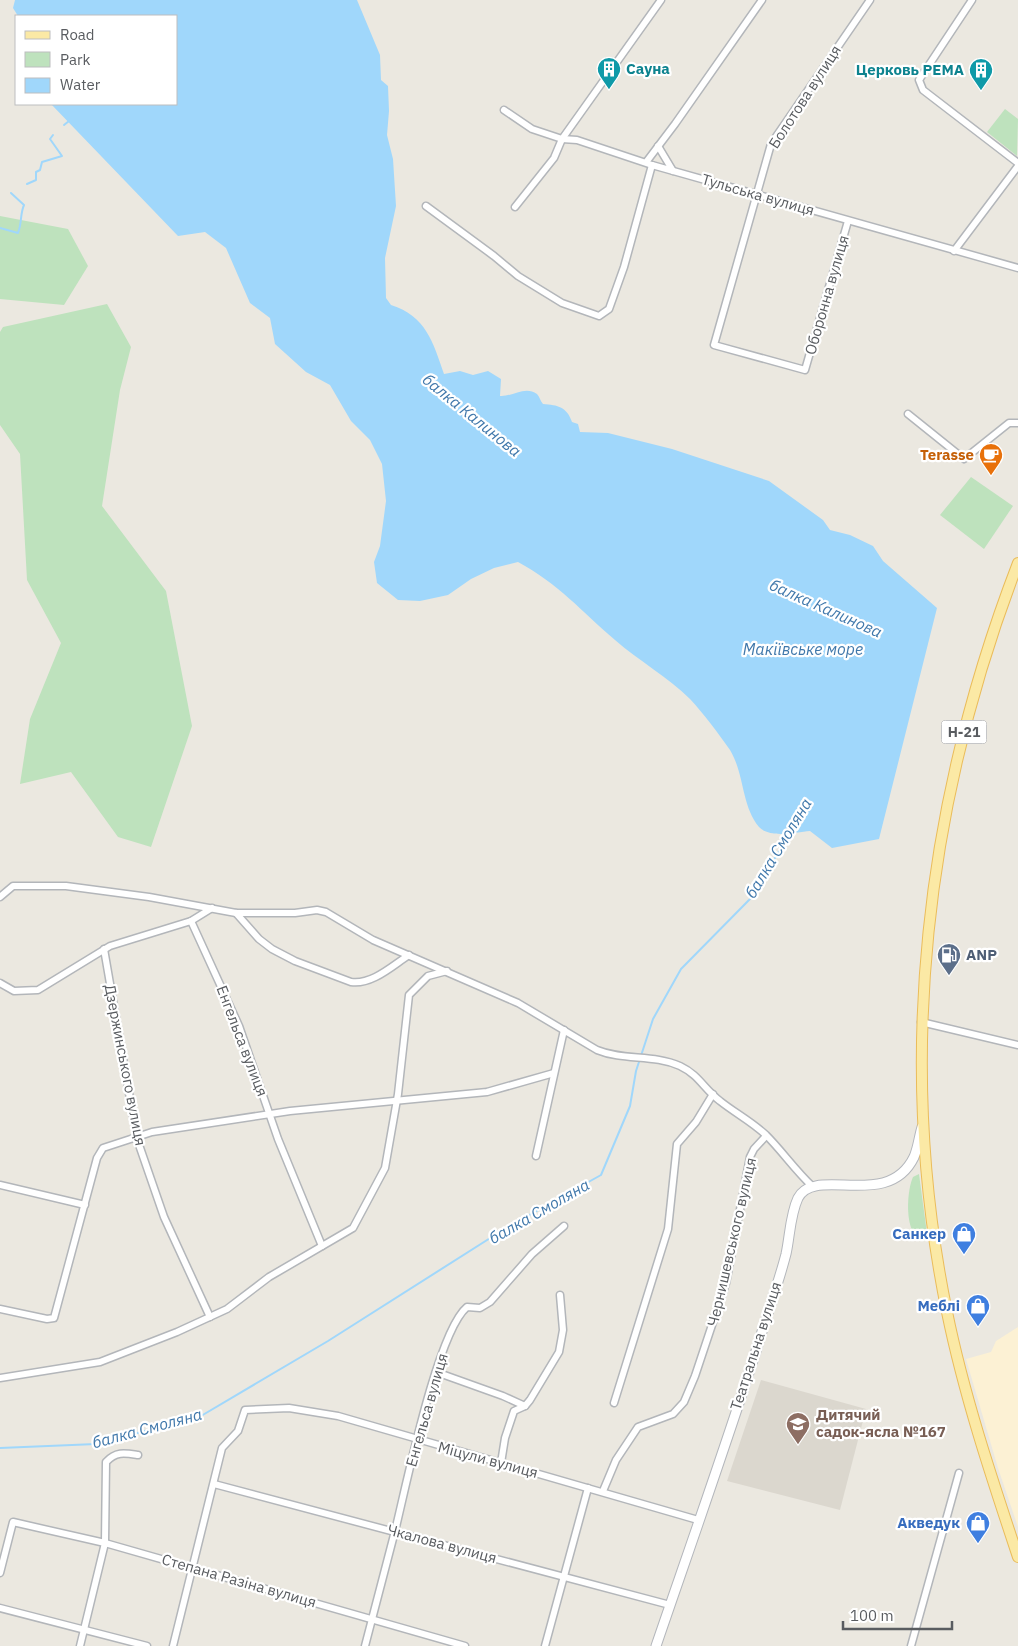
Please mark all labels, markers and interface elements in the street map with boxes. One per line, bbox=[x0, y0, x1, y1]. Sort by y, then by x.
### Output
legend bbox=[15, 15, 178, 105]
text: Road bbox=[60, 25, 95, 44]
street label: Болотова вулиця bbox=[764, 41, 845, 152]
text: Park bbox=[60, 50, 90, 69]
building icon: Сауна bbox=[596, 56, 622, 90]
building icon: Церковь РЕМА bbox=[968, 57, 994, 91]
place label: Сауна bbox=[626, 59, 670, 78]
place label: Церковь РЕМА bbox=[856, 60, 964, 79]
text: Water bbox=[60, 75, 101, 94]
street label: Тульська вулиця bbox=[700, 169, 817, 220]
street label: Оборонна вулиця bbox=[800, 233, 853, 357]
water label: балка Калинова bbox=[419, 369, 525, 461]
cafe icon: Terasse bbox=[978, 442, 1004, 476]
place label: Terasse bbox=[920, 445, 974, 464]
water label: балка Калинова bbox=[767, 574, 885, 642]
water label: Макіївське море bbox=[743, 639, 863, 659]
road number: Н-21 bbox=[942, 720, 986, 744]
water label: балка Смоляна bbox=[740, 794, 816, 902]
fuel station icon: ANP bbox=[936, 942, 962, 976]
place label: ANP bbox=[966, 945, 997, 964]
street label: Дзержинського вулиця bbox=[101, 983, 150, 1147]
street label: Енгельса вулиця bbox=[213, 983, 272, 1099]
street label: Чернишевського вулиця bbox=[703, 1156, 760, 1328]
water label: балка Смоляна bbox=[485, 1174, 593, 1248]
shop icon: Санкер bbox=[951, 1221, 977, 1255]
place label: Санкер bbox=[892, 1224, 946, 1243]
street label: Театральна вулиця bbox=[726, 1279, 785, 1412]
shop icon: Меблі bbox=[965, 1293, 991, 1327]
place label: Меблі bbox=[917, 1296, 960, 1315]
street label: Енгельса вулиця bbox=[401, 1351, 452, 1469]
water label: балка Смоляна bbox=[90, 1404, 204, 1452]
place label: Дитячий садок-ясла №167 bbox=[816, 1405, 946, 1441]
school or university icon: Дитячий садок-ясла №167 bbox=[785, 1411, 811, 1445]
street label: Міцули вулиця bbox=[436, 1437, 540, 1482]
shop icon: Акведук bbox=[965, 1510, 991, 1544]
place label: Акведук bbox=[897, 1513, 960, 1532]
street label: Чкалова вулиця bbox=[385, 1520, 499, 1567]
street label: Степана Разіна вулиця bbox=[160, 1549, 319, 1612]
scale bar bbox=[843, 1598, 952, 1630]
text: 100 m bbox=[850, 1606, 894, 1625]

